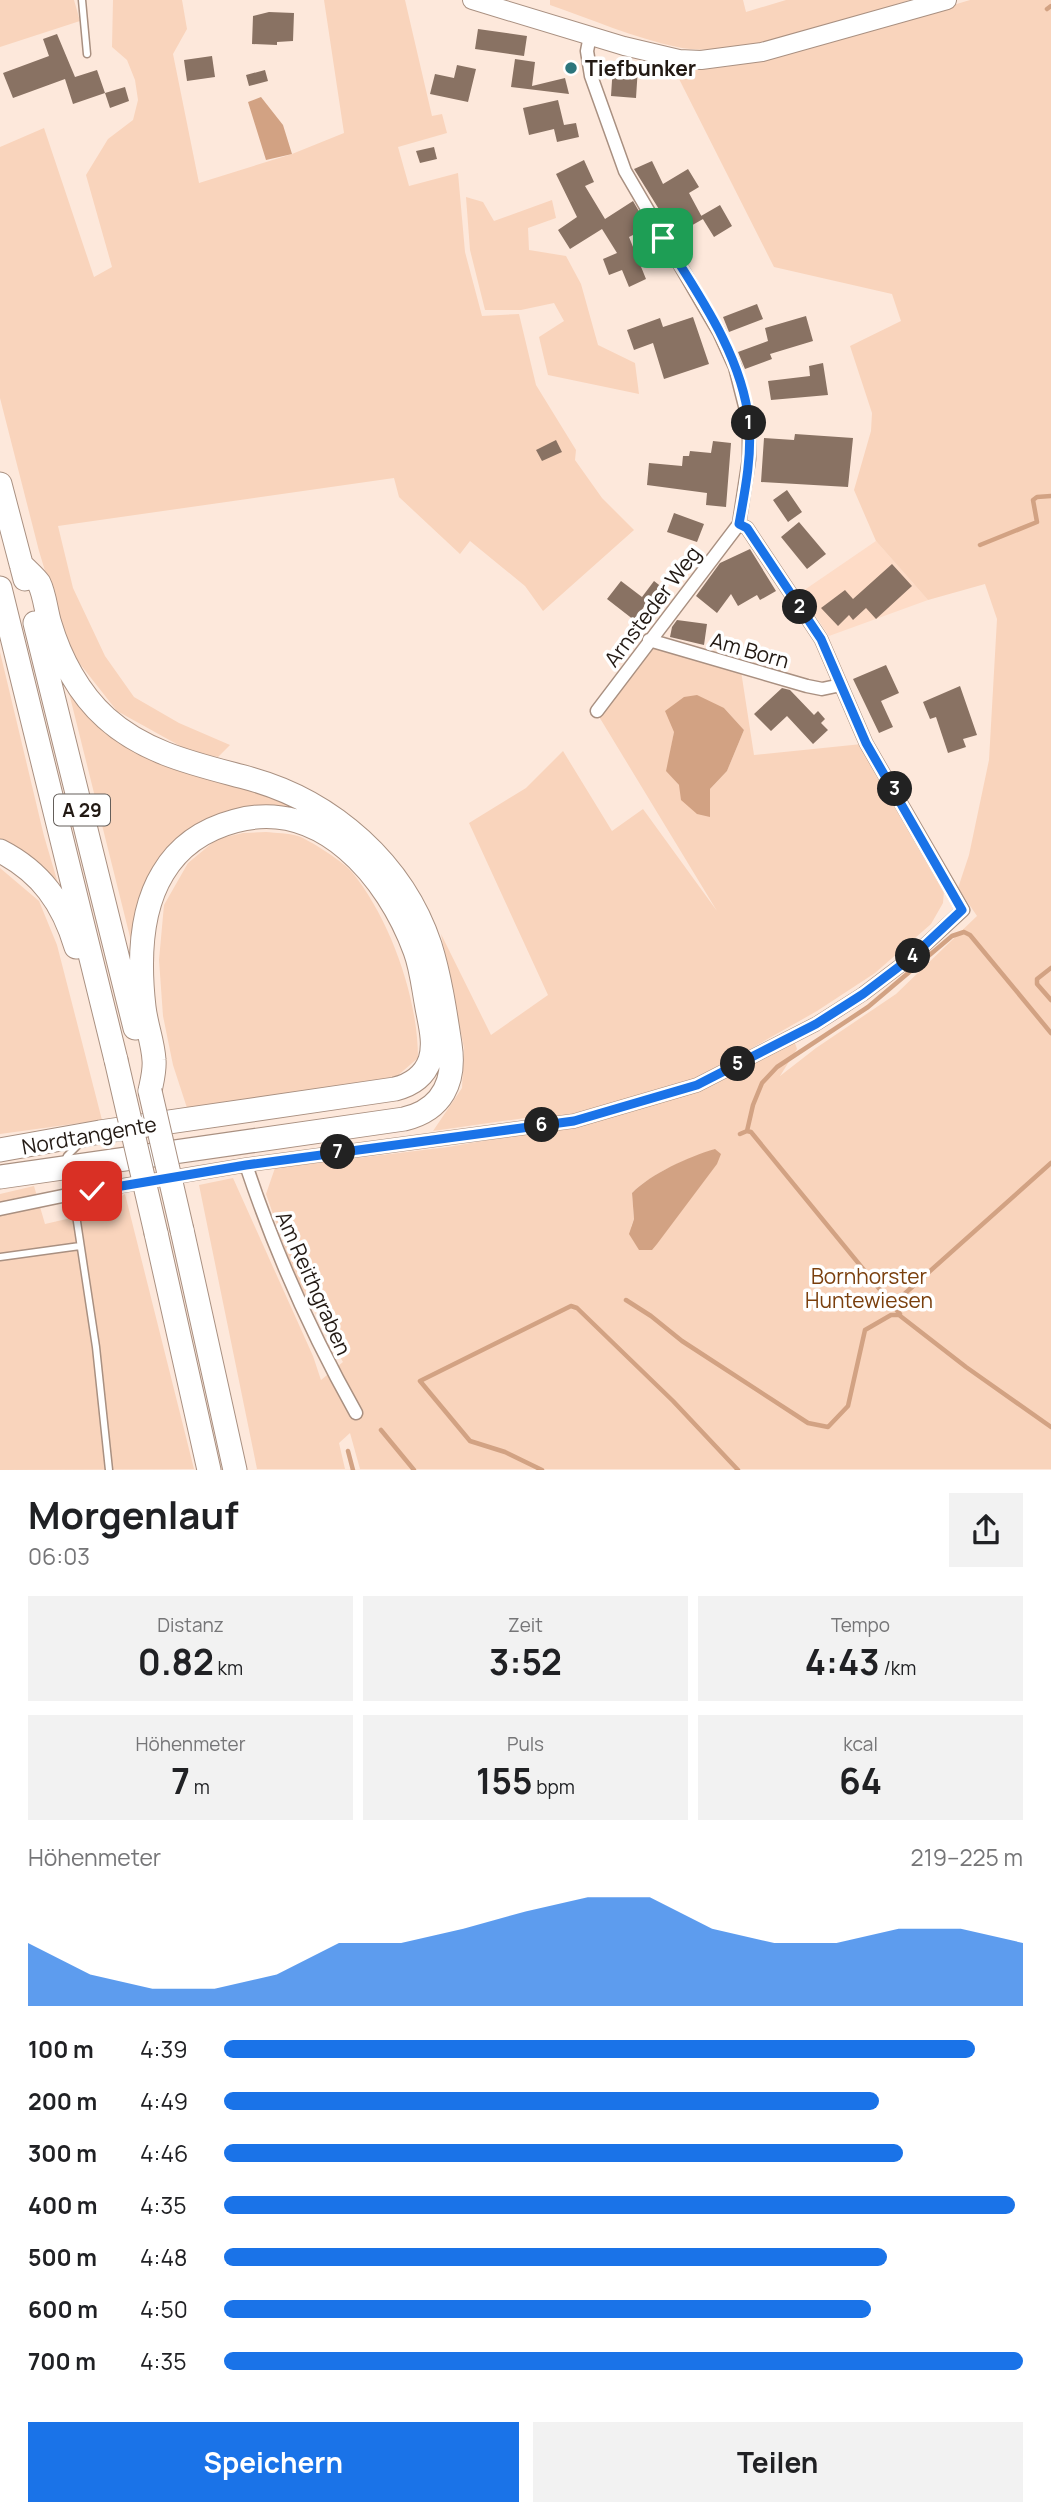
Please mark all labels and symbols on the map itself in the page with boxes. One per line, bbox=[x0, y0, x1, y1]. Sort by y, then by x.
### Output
place label: Tiefbunker bbox=[585, 54, 696, 82]
marker: Tiefbunker bbox=[563, 60, 579, 76]
pin bbox=[633, 208, 693, 268]
pin: 1 bbox=[732, 406, 766, 440]
street label: Arnsteder Weg bbox=[597, 540, 707, 672]
pin: 2 bbox=[782, 590, 818, 624]
street label: Am Born bbox=[707, 625, 793, 675]
pin: 3 bbox=[878, 772, 912, 806]
road number: A 29 bbox=[54, 794, 110, 825]
pin: 4 bbox=[895, 939, 930, 974]
pin: 5 bbox=[720, 1046, 756, 1082]
pin: 6 bbox=[524, 1108, 560, 1142]
street label: Nordtangente bbox=[19, 1109, 159, 1161]
pin: 7 bbox=[320, 1134, 356, 1170]
pin bbox=[62, 1161, 122, 1221]
street label: Am Reithgraben bbox=[270, 1207, 358, 1359]
park label: Bornhorster Huntewiesen bbox=[805, 1262, 933, 1314]

